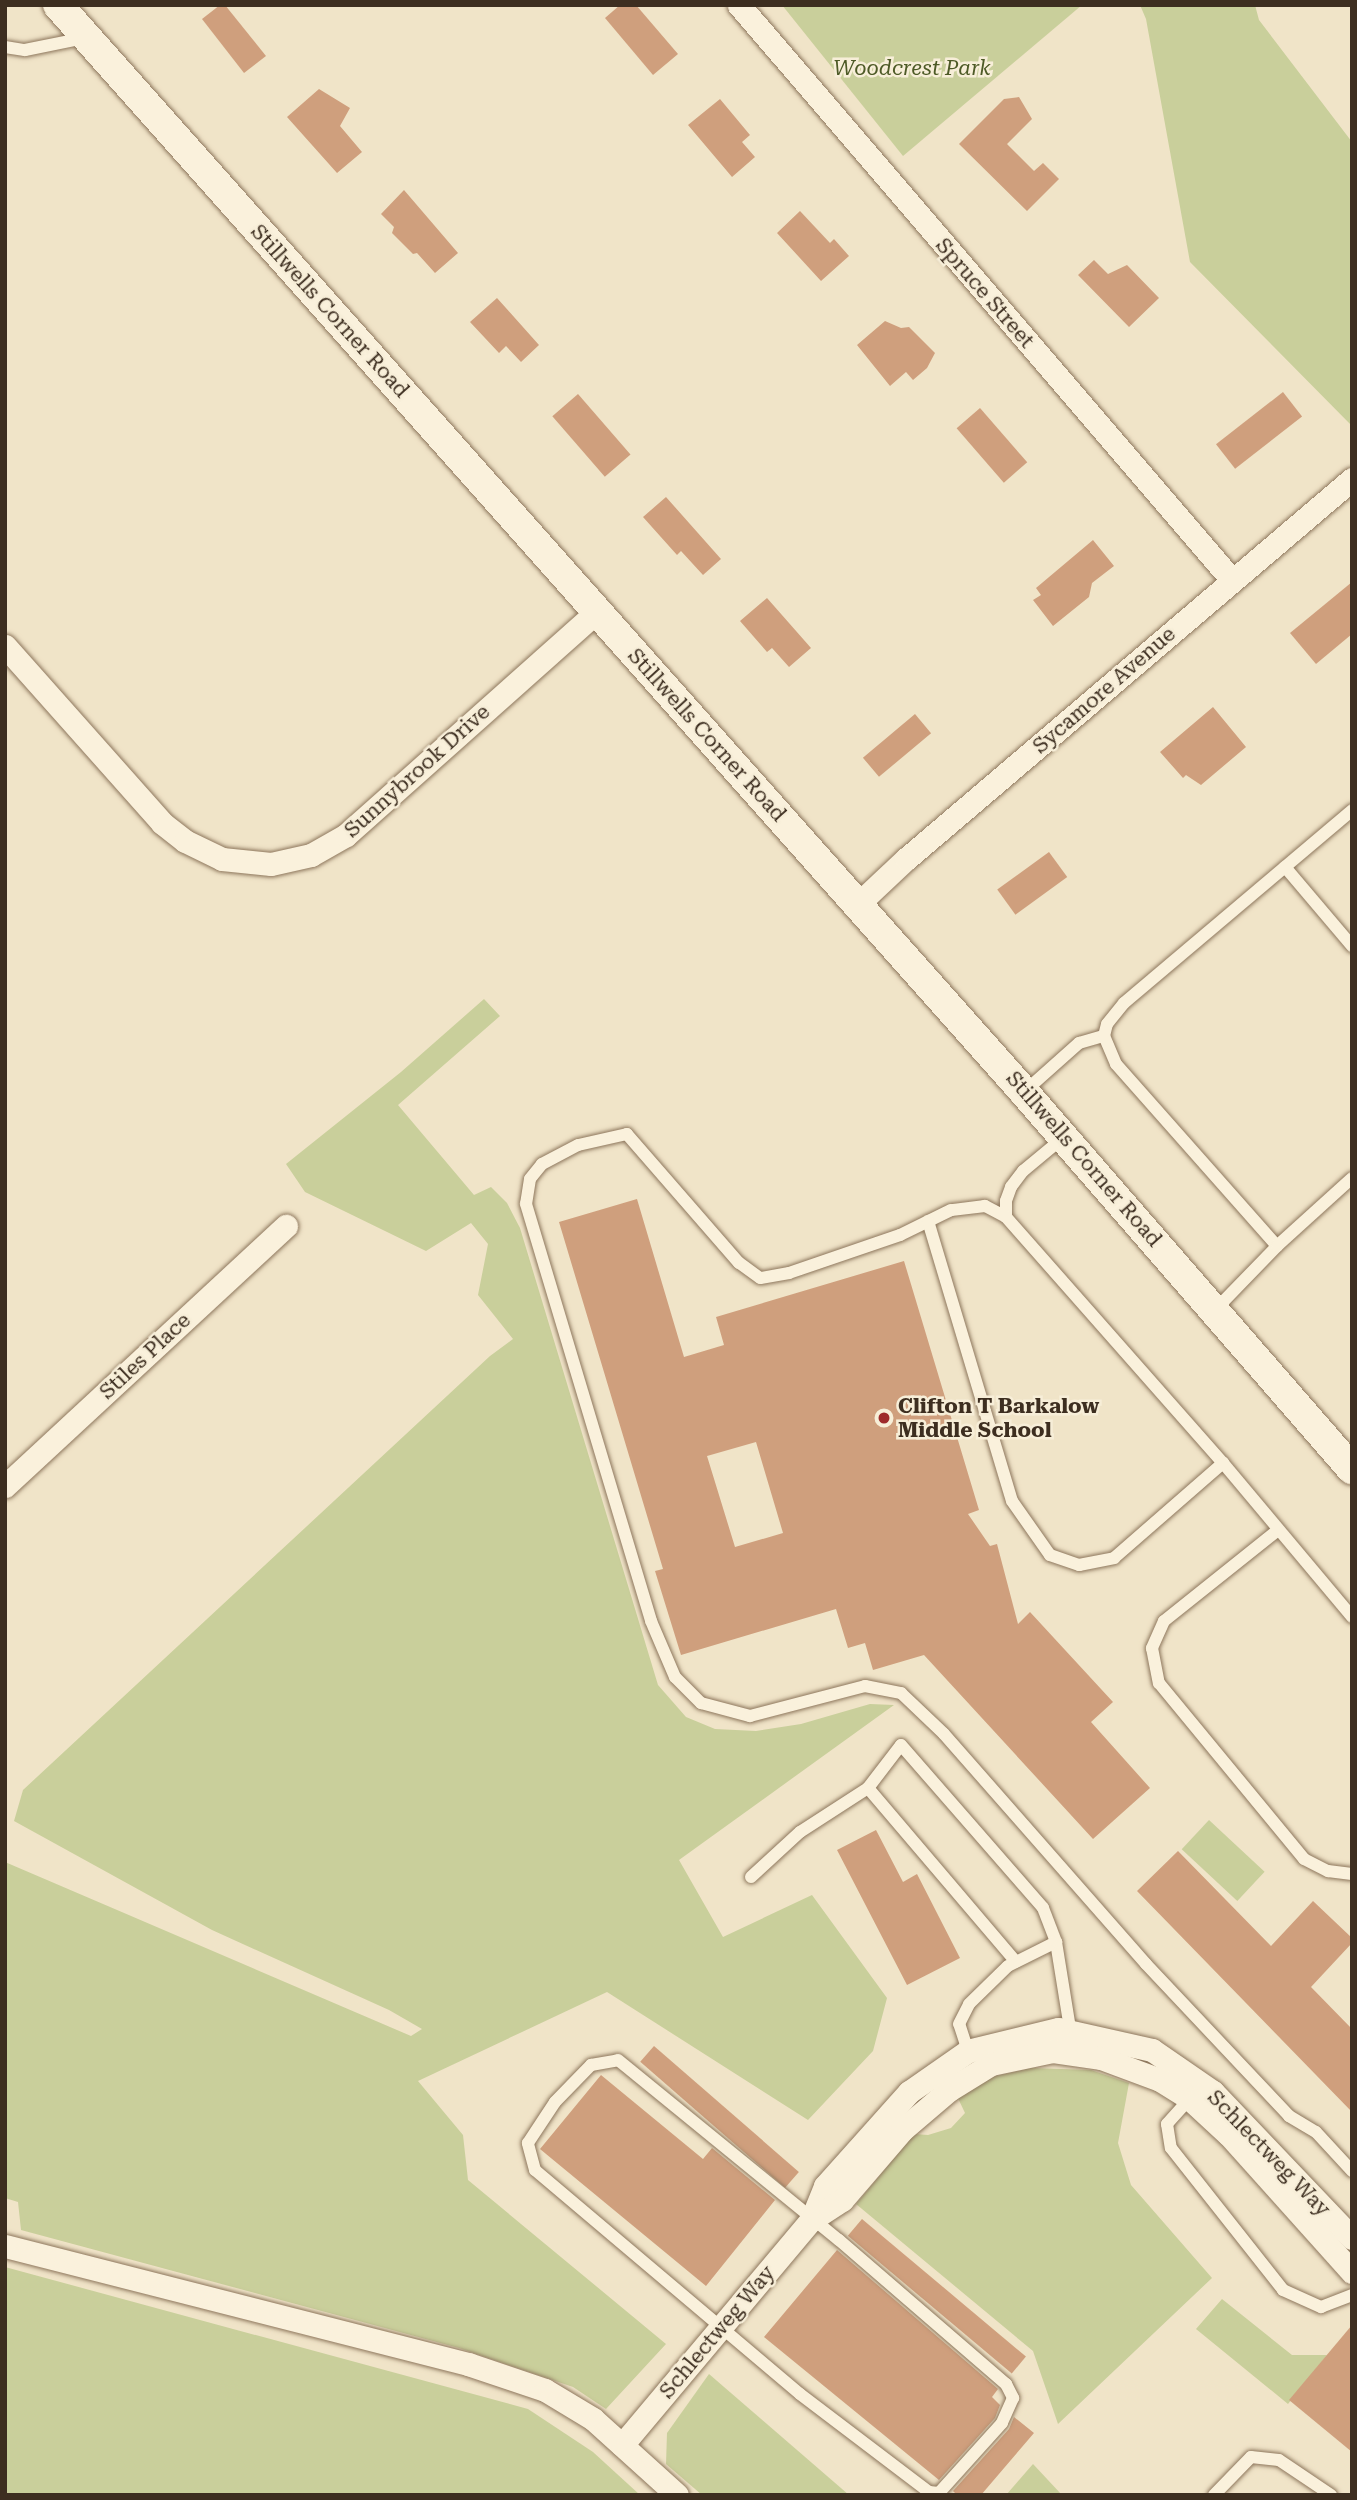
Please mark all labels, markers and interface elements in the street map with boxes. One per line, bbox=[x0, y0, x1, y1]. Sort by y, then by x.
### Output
park label: Woodcrest Park bbox=[833, 55, 991, 81]
street label: Stillwells Corner Road bbox=[246, 219, 414, 403]
street label: Spruce Street bbox=[930, 233, 1040, 353]
street label: Sycamore Avenue bbox=[1028, 621, 1180, 759]
street label: Stillwells Corner Road bbox=[623, 643, 791, 827]
street label: Sunnybrook Drive bbox=[339, 699, 495, 843]
street label: Stillwells Corner Road bbox=[1001, 1066, 1167, 1252]
street label: Stiles Place bbox=[94, 1308, 196, 1404]
place label: Clifton T Barkalow Middle School bbox=[898, 1393, 1099, 1443]
marker: Clifton T Barkalow Middle School bbox=[876, 1410, 892, 1426]
street label: Schlectweg Way bbox=[1202, 2085, 1336, 2221]
street label: Schlectweg Way bbox=[654, 2260, 780, 2404]

